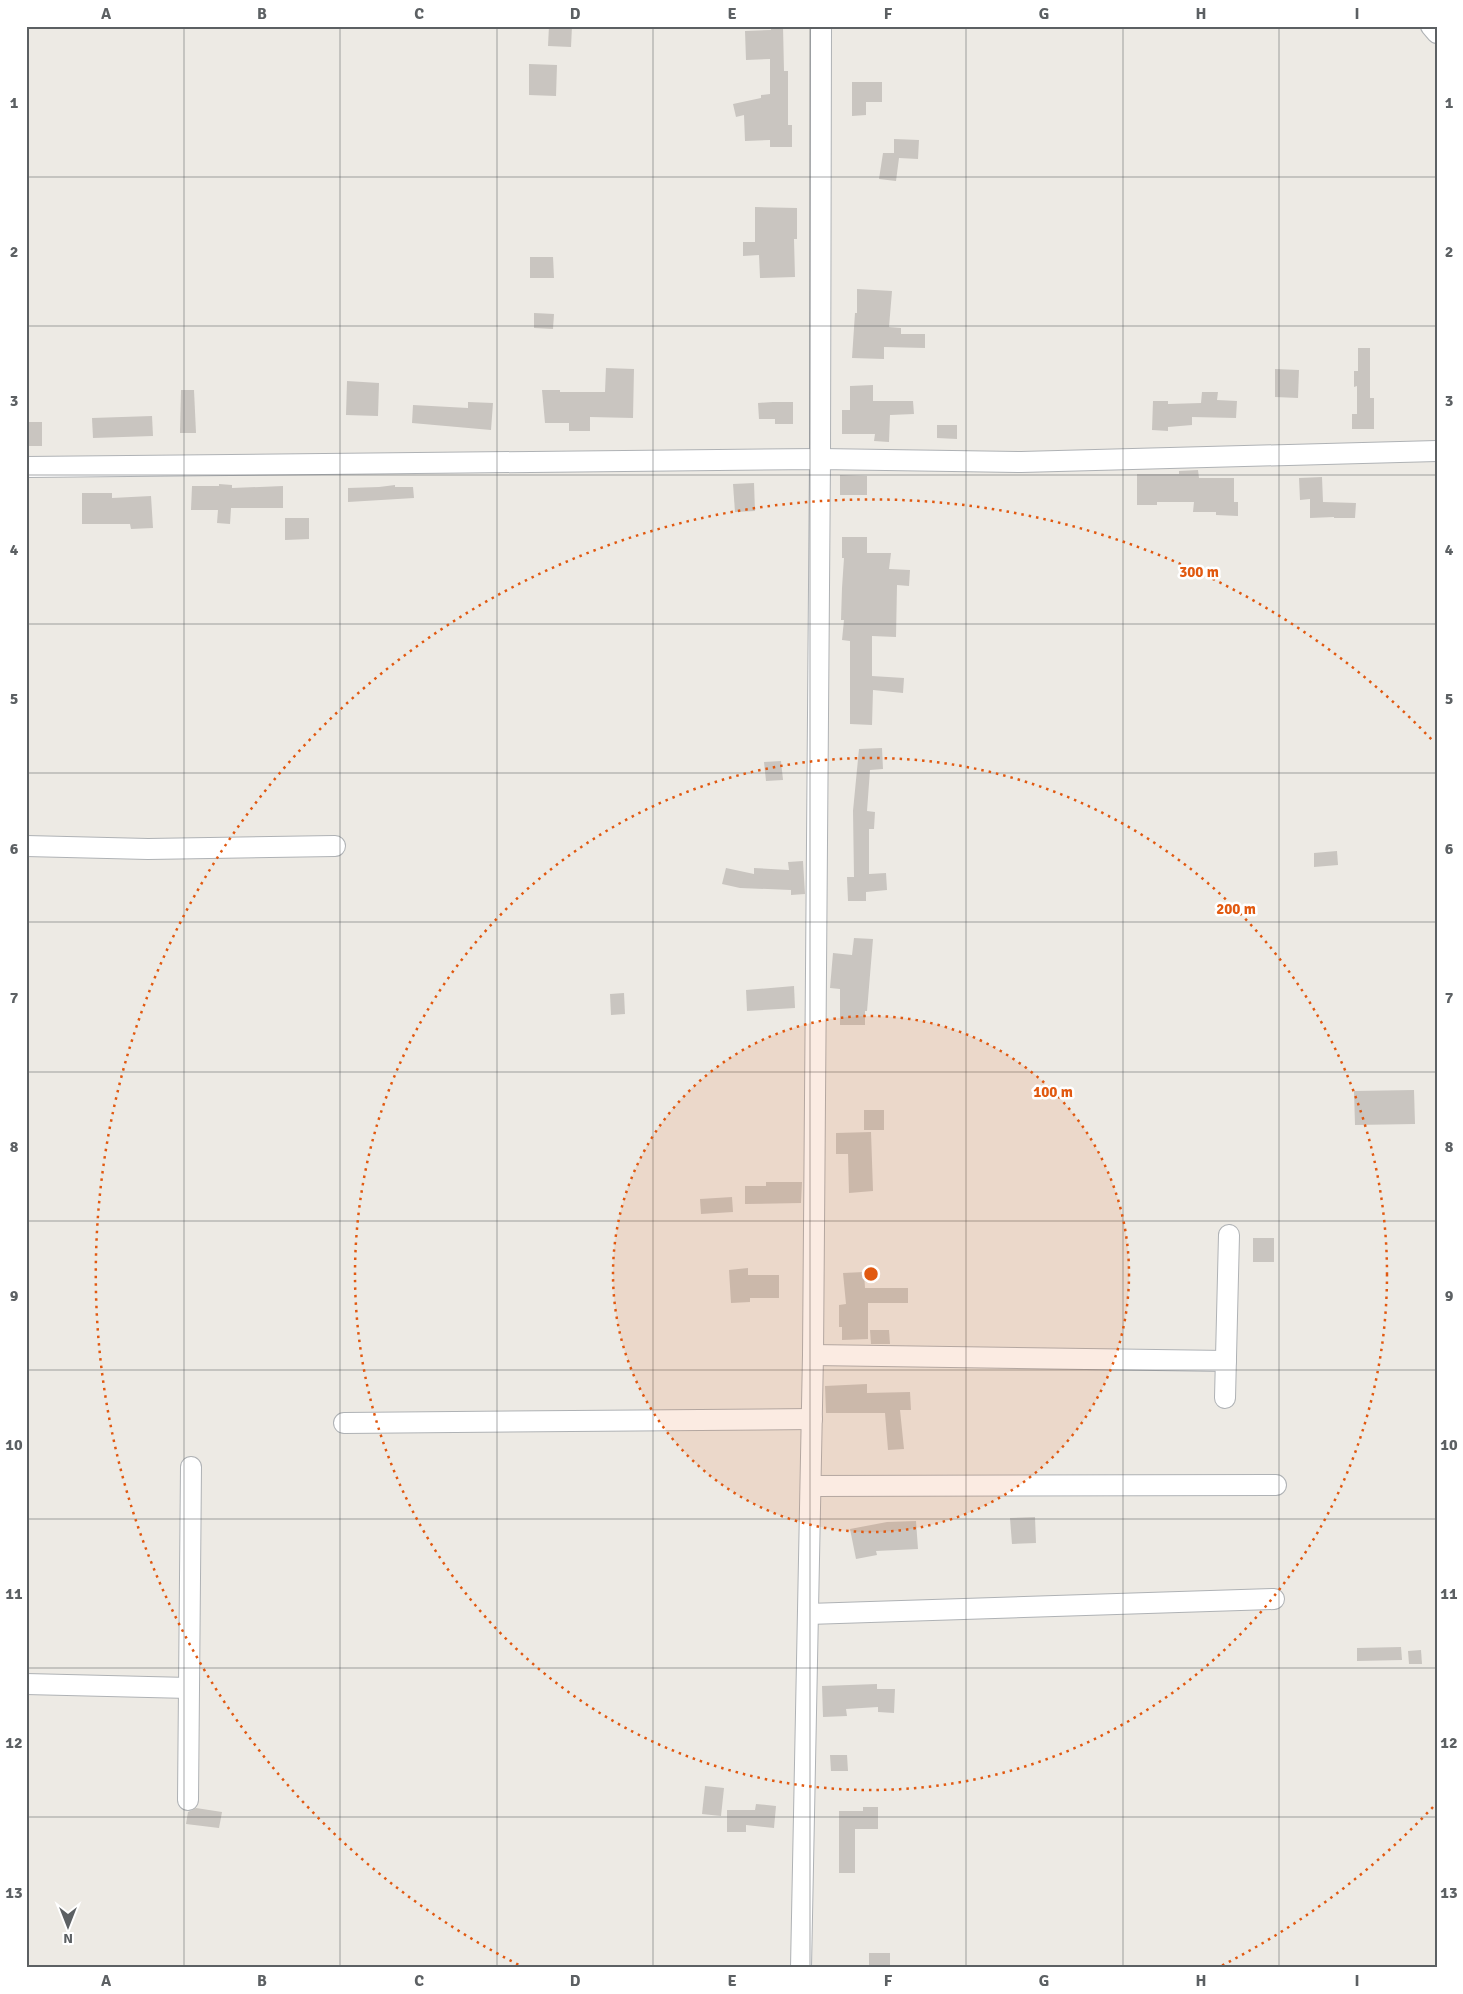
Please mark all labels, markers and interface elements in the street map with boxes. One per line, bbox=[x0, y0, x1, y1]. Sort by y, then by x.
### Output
text: A bbox=[101, 4, 112, 24]
text: B bbox=[257, 4, 267, 24]
text: C bbox=[414, 4, 424, 24]
text: D bbox=[570, 4, 581, 24]
text: E bbox=[727, 4, 737, 24]
text: F bbox=[884, 4, 893, 24]
text: G bbox=[1039, 4, 1049, 24]
text: H bbox=[1196, 4, 1206, 24]
text: I bbox=[1354, 4, 1360, 24]
text: 1 bbox=[10, 93, 19, 113]
text: 1 bbox=[1445, 93, 1454, 113]
text: 2 bbox=[10, 242, 18, 262]
text: 2 bbox=[1445, 242, 1453, 262]
text: 3 bbox=[10, 391, 18, 411]
text: 3 bbox=[1445, 391, 1453, 411]
text: 4 bbox=[10, 540, 19, 560]
text: 4 bbox=[1445, 540, 1454, 560]
text: 300 m bbox=[1179, 563, 1219, 581]
text: 5 bbox=[10, 689, 18, 709]
text: 5 bbox=[1445, 689, 1453, 709]
text: 6 bbox=[10, 839, 19, 859]
text: 6 bbox=[1445, 839, 1454, 859]
text: 200 m bbox=[1216, 900, 1256, 918]
text: 7 bbox=[10, 988, 19, 1008]
text: 7 bbox=[1445, 988, 1454, 1008]
text: 100 m bbox=[1033, 1083, 1073, 1101]
text: 8 bbox=[10, 1137, 19, 1157]
text: 8 bbox=[1445, 1137, 1454, 1157]
centre of rings bbox=[862, 1265, 880, 1283]
text: 9 bbox=[10, 1286, 19, 1306]
text: 9 bbox=[1445, 1286, 1454, 1306]
text: 10 bbox=[5, 1435, 23, 1455]
text: 10 bbox=[1440, 1435, 1458, 1455]
text: 11 bbox=[5, 1584, 23, 1604]
text: 11 bbox=[1440, 1584, 1458, 1604]
text: 12 bbox=[5, 1733, 23, 1753]
text: 12 bbox=[1440, 1733, 1458, 1753]
text: 13 bbox=[5, 1883, 23, 1903]
text: 13 bbox=[1440, 1883, 1458, 1903]
north arrow bbox=[42, 1902, 92, 1952]
text: N bbox=[63, 1930, 73, 1947]
text: A bbox=[101, 1971, 112, 1991]
text: B bbox=[257, 1971, 267, 1991]
text: C bbox=[414, 1971, 424, 1991]
text: D bbox=[570, 1971, 581, 1991]
text: E bbox=[727, 1971, 737, 1991]
text: F bbox=[884, 1971, 893, 1991]
text: G bbox=[1039, 1971, 1049, 1991]
text: H bbox=[1196, 1971, 1206, 1991]
text: I bbox=[1354, 1971, 1360, 1991]

